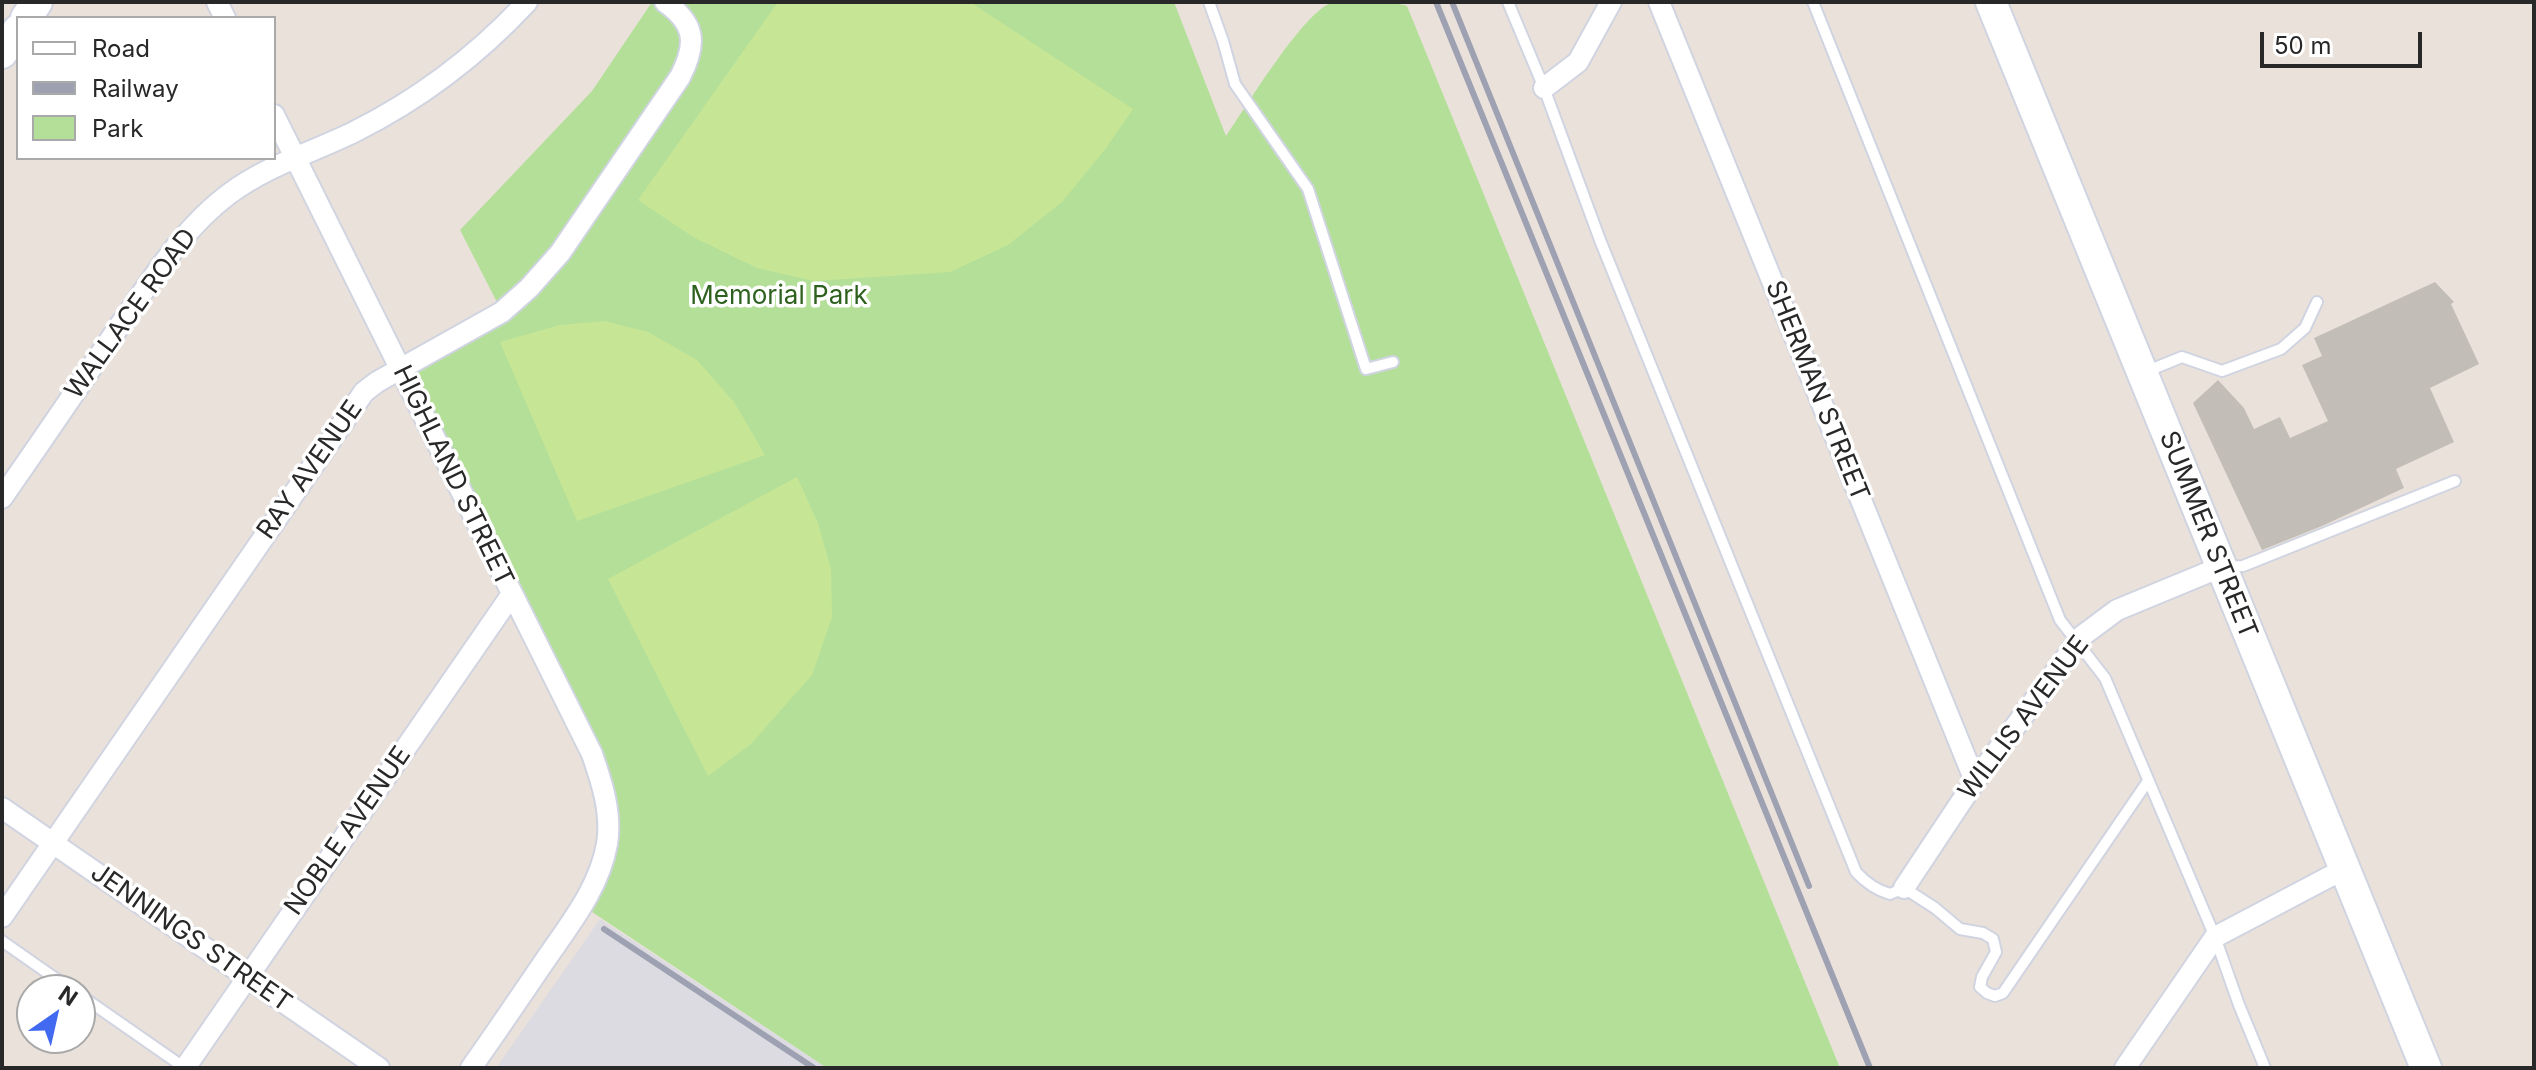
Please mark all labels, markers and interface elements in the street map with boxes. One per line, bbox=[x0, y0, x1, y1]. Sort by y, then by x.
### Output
legend bbox=[16, 16, 276, 160]
scale bar bbox=[2264, 16, 2426, 66]
text: 50 m bbox=[2274, 31, 2332, 60]
text: Road bbox=[92, 34, 150, 63]
text: Railway bbox=[92, 74, 179, 103]
text: Park bbox=[92, 114, 143, 143]
street label: WALLACE ROAD bbox=[59, 223, 203, 405]
street label: SHERMAN STREET bbox=[1759, 276, 1875, 506]
park label: Memorial Park bbox=[690, 280, 868, 312]
street label: HIGHLAND STREET bbox=[386, 361, 520, 591]
street label: RAY AVENUE bbox=[251, 395, 369, 545]
street label: SUMMER STREET bbox=[2152, 427, 2264, 643]
street label: WILLIS AVENUE bbox=[1952, 630, 2096, 806]
street label: NOBLE AVENUE bbox=[278, 741, 418, 921]
street label: JENNINGS STREET bbox=[85, 857, 297, 1019]
north arrow bbox=[16, 974, 96, 1054]
text: N bbox=[54, 980, 83, 1011]

